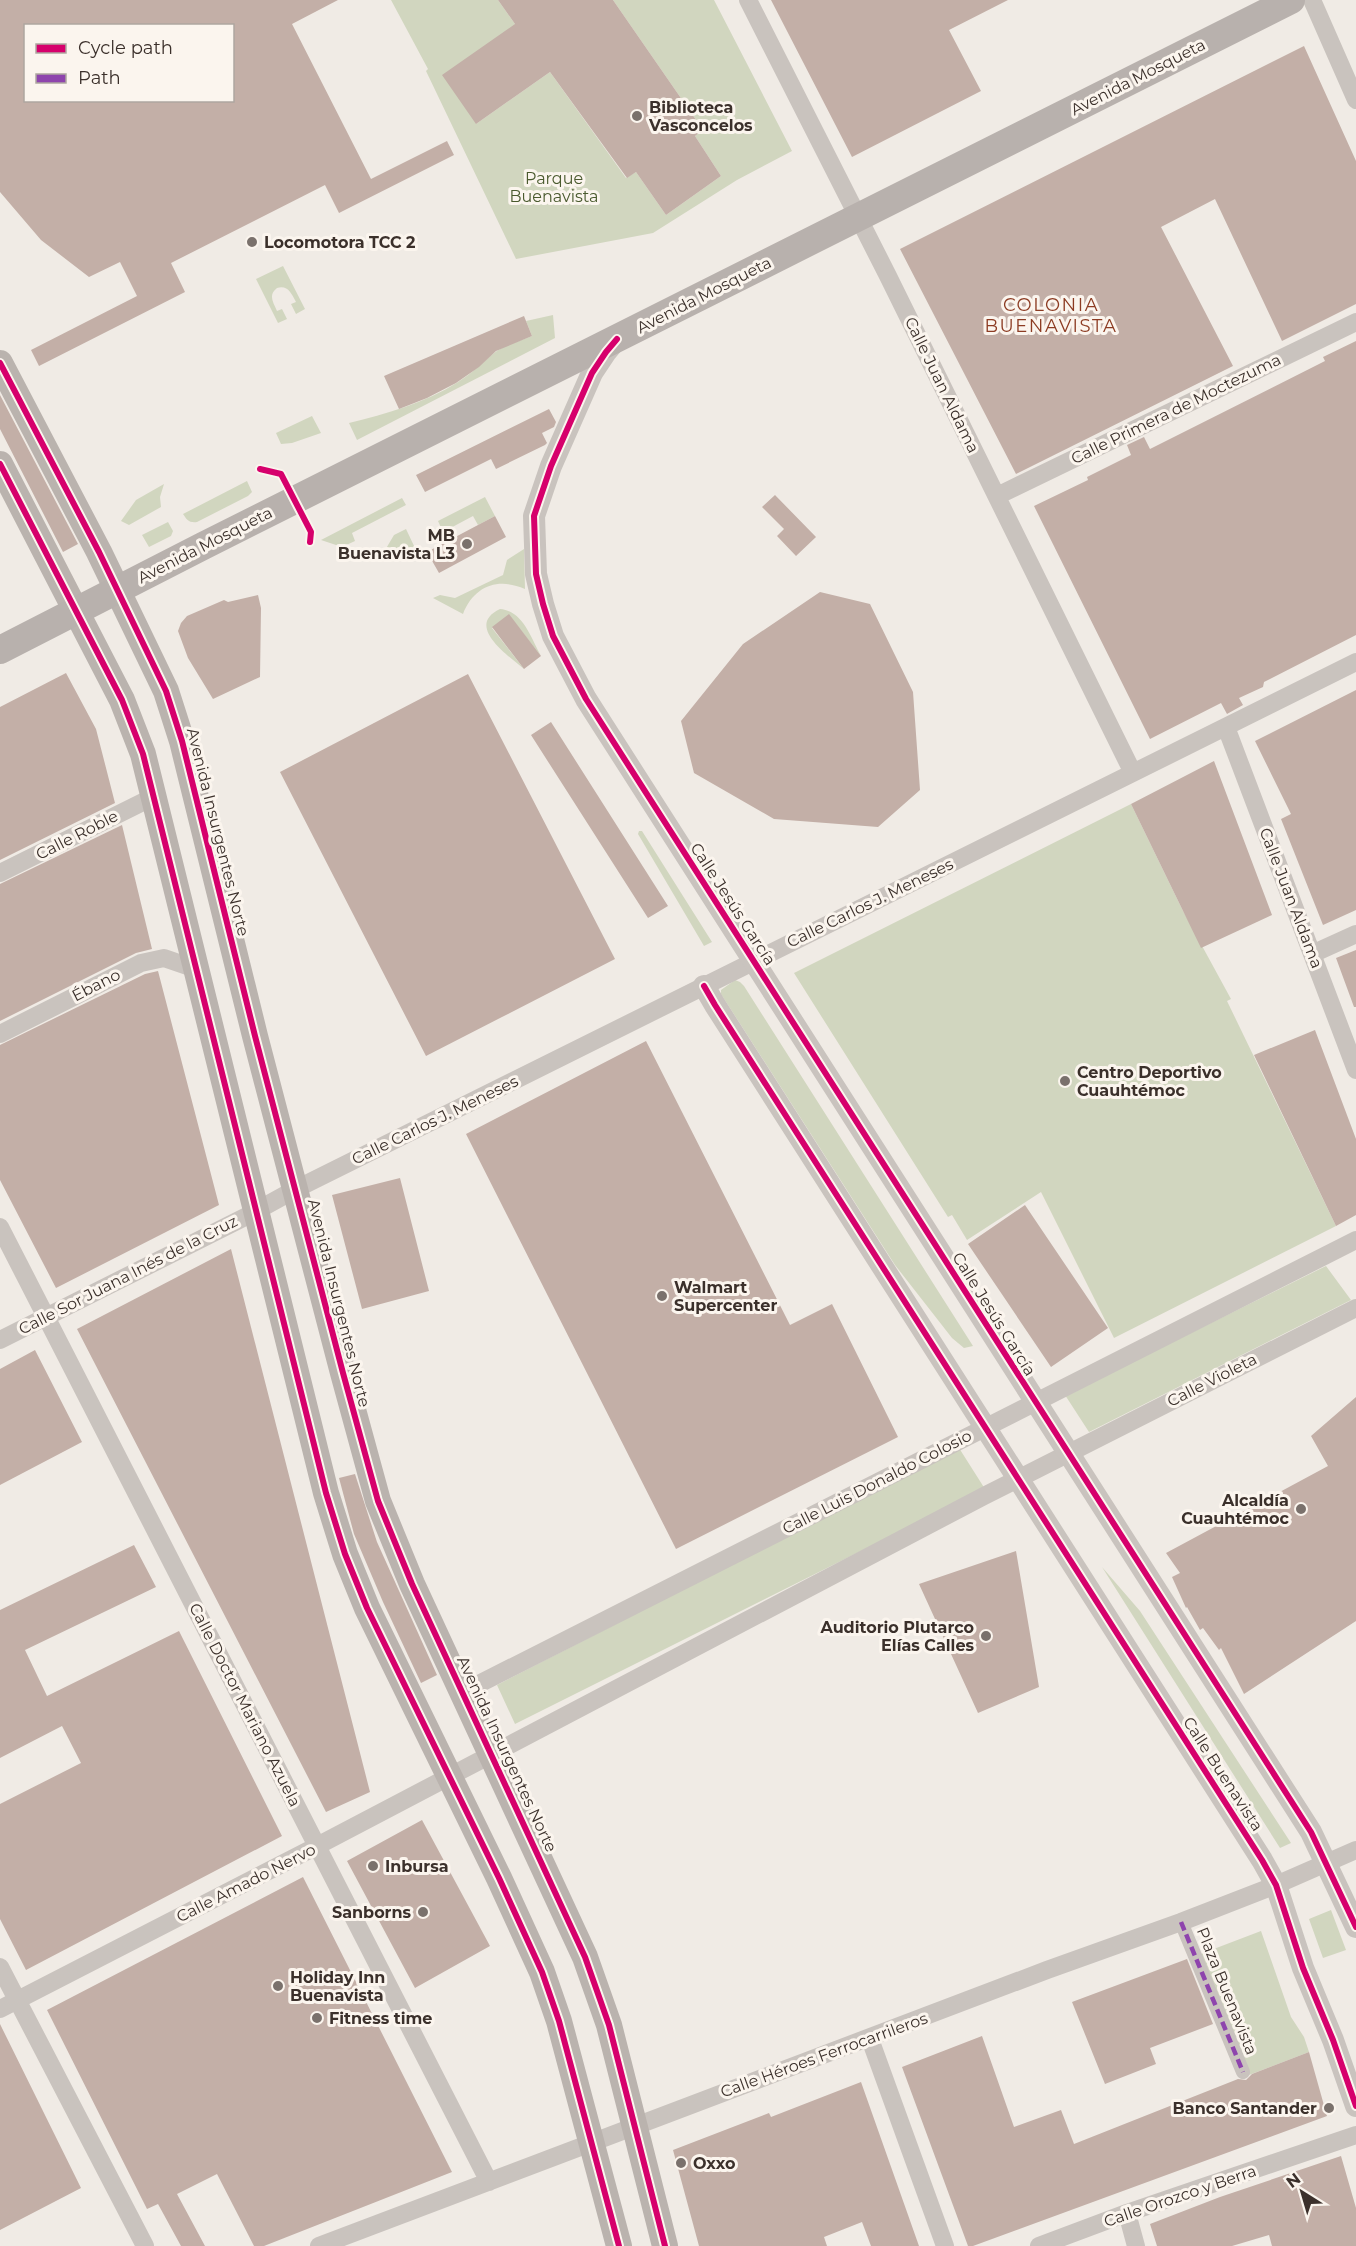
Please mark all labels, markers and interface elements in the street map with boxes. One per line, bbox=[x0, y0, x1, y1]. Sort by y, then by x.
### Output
legend bbox=[24, 24, 234, 102]
street label: Avenida Mosqueta bbox=[1067, 35, 1209, 119]
text: Cycle path bbox=[78, 37, 173, 59]
text: Path bbox=[78, 67, 121, 89]
place label: Biblioteca Vasconcelos bbox=[648, 98, 753, 135]
marker: Biblioteca Vasconcelos bbox=[630, 109, 644, 123]
park label: Parque Buenavista bbox=[510, 169, 598, 206]
place label: Locomotora TCC 2 bbox=[264, 233, 415, 252]
marker: Locomotora TCC 2 bbox=[245, 235, 259, 249]
street label: Avenida Mosqueta bbox=[633, 253, 775, 337]
district label: COLONIA BUENAVISTA bbox=[985, 294, 1118, 337]
street label: Calle Juan Aldama bbox=[901, 314, 983, 456]
street label: Calle Primera de Moctezuma bbox=[1068, 350, 1284, 468]
street label: Avenida Mosqueta bbox=[134, 503, 276, 587]
place label: MB Buenavista L3 bbox=[338, 526, 455, 563]
marker: MB Buenavista L3 bbox=[460, 537, 474, 551]
street label: Avenida Insurgentes Norte bbox=[183, 726, 253, 938]
street label: Calle Roble bbox=[33, 806, 121, 864]
street label: Calle Juan Aldama bbox=[1255, 825, 1327, 971]
street label: Calle Jesús García bbox=[686, 839, 780, 969]
street label: Calle Carlos J. Meneses bbox=[784, 854, 956, 952]
street label: Ébano bbox=[69, 965, 123, 1005]
place label: Centro Deportivo Cuauhtémoc bbox=[1077, 1063, 1222, 1100]
street label: Calle Carlos J. Meneses bbox=[349, 1071, 521, 1169]
marker: Centro Deportivo Cuauhtémoc bbox=[1058, 1074, 1072, 1088]
street label: Avenida Insurgentes Norte bbox=[304, 1197, 374, 1409]
street label: Calle Sor Juana Inés de la Cruz bbox=[15, 1211, 241, 1339]
street label: Calle Jesús García bbox=[948, 1249, 1040, 1379]
place label: Walmart Supercenter bbox=[674, 1278, 777, 1315]
marker: Walmart Supercenter bbox=[655, 1289, 669, 1303]
street label: Calle Violeta bbox=[1164, 1349, 1260, 1411]
street label: Calle Luis Donaldo Colosio bbox=[779, 1426, 975, 1538]
place label: Alcaldía Cuauhtémoc bbox=[1181, 1491, 1290, 1528]
marker: Alcaldía Cuauhtémoc bbox=[1294, 1502, 1308, 1516]
street label: Calle Doctor Mariano Azuela bbox=[185, 1600, 305, 1810]
place label: Auditorio Plutarco Elías Calles bbox=[820, 1618, 974, 1655]
marker: Auditorio Plutarco Elías Calles bbox=[979, 1629, 993, 1643]
street label: Avenida Insurgentes Norte bbox=[453, 1653, 561, 1855]
street label: Calle Buenavista bbox=[1179, 1713, 1267, 1835]
street label: Calle Amado Nervo bbox=[173, 1840, 319, 1926]
place label: Inbursa bbox=[385, 1857, 449, 1876]
marker: Inbursa bbox=[366, 1859, 380, 1873]
place label: Sanborns bbox=[332, 1903, 412, 1922]
marker: Sanborns bbox=[416, 1905, 430, 1919]
street label: Plaza Buenavista bbox=[1193, 1924, 1261, 2058]
place label: Holiday Inn Buenavista bbox=[290, 1968, 385, 2005]
marker: Holiday Inn Buenavista bbox=[271, 1979, 285, 1993]
place label: Fitness time bbox=[329, 2009, 432, 2028]
street label: Calle Héroes Ferrocarrileros bbox=[718, 2009, 930, 2101]
marker: Fitness time bbox=[310, 2011, 324, 2025]
place label: Banco Santander bbox=[1173, 2099, 1317, 2118]
marker: Banco Santander bbox=[1322, 2101, 1336, 2115]
place label: Oxxo bbox=[693, 2154, 736, 2173]
marker: Oxxo bbox=[674, 2156, 688, 2170]
street label: Calle Orozco y Berra bbox=[1101, 2161, 1259, 2231]
north arrow bbox=[1272, 2162, 1332, 2222]
text: N bbox=[1282, 2169, 1304, 2192]

